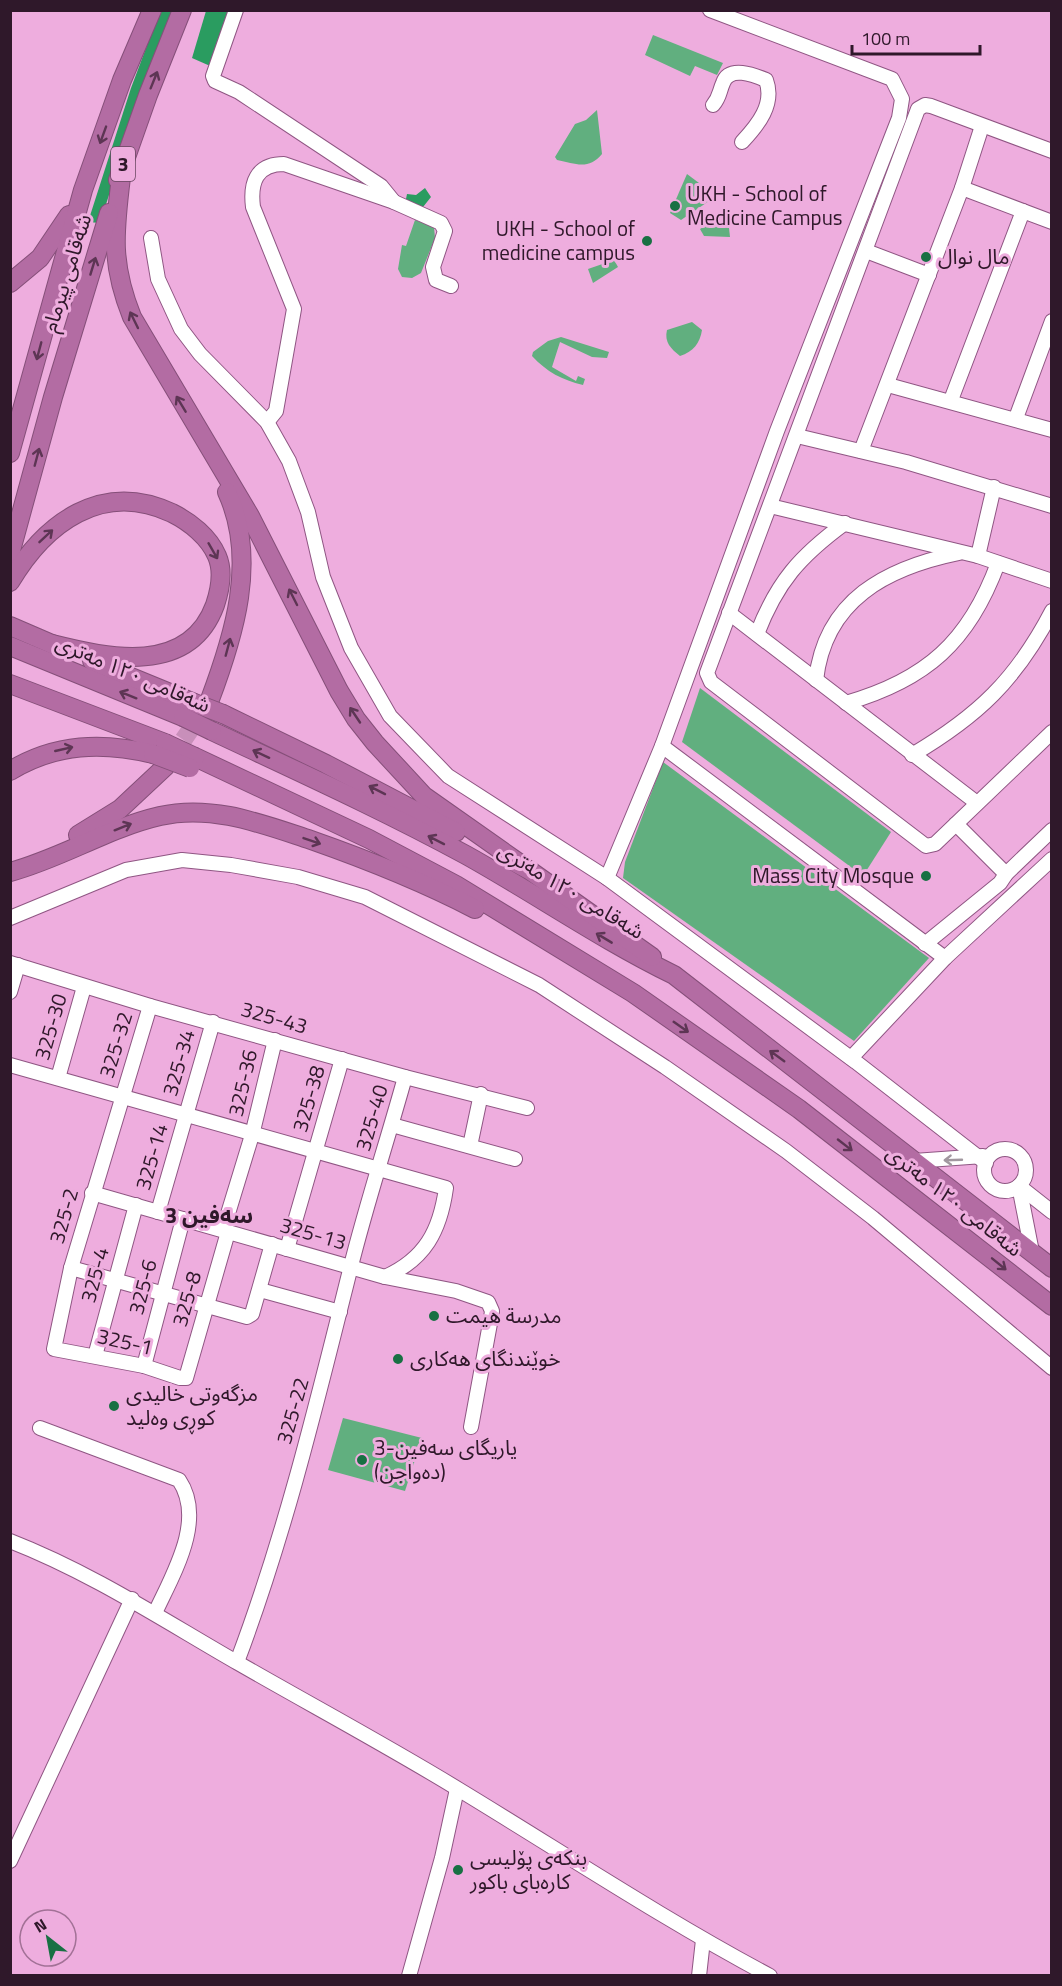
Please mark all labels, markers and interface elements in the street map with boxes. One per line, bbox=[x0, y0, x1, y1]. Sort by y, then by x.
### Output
scale bar bbox=[852, 18, 980, 56]
text: 100 m bbox=[861, 25, 910, 52]
one-way arrow bbox=[149, 72, 160, 90]
one-way arrow bbox=[96, 125, 107, 144]
road number: 3 bbox=[111, 147, 135, 181]
place label: UKH - School of Medicine Campus bbox=[687, 177, 843, 233]
marker: UKH - School of Medicine Campus bbox=[668, 199, 682, 213]
street label: شەقامی پیرمام bbox=[33, 210, 100, 336]
place label: UKH - School of medicine campus bbox=[482, 212, 635, 268]
marker: UKH - School of medicine campus bbox=[640, 234, 654, 248]
place label: مال نوال bbox=[938, 240, 1010, 272]
marker: مال نوال bbox=[919, 250, 933, 264]
one-way arrow bbox=[88, 257, 99, 276]
one-way arrow bbox=[127, 312, 139, 330]
one-way arrow bbox=[32, 341, 44, 360]
one-way arrow bbox=[175, 396, 187, 413]
one-way arrow bbox=[31, 448, 43, 467]
one-way arrow bbox=[38, 529, 53, 543]
one-way arrow bbox=[207, 542, 219, 559]
one-way arrow bbox=[287, 589, 299, 607]
street label: شەقامی ١٢٠ مەتری bbox=[51, 626, 216, 720]
one-way arrow bbox=[223, 638, 235, 657]
one-way arrow bbox=[120, 689, 138, 700]
one-way arrow bbox=[348, 707, 361, 724]
one-way arrow bbox=[54, 743, 73, 755]
one-way arrow bbox=[252, 747, 270, 758]
one-way arrow bbox=[369, 784, 386, 796]
one-way arrow bbox=[114, 821, 132, 832]
one-way arrow bbox=[428, 834, 445, 846]
street label: شەقامی ١٢٠ مەتری bbox=[492, 834, 651, 947]
one-way arrow bbox=[302, 836, 321, 847]
place label: Mass City Mosque bbox=[752, 859, 914, 891]
marker: Mass City Mosque bbox=[919, 869, 933, 883]
one-way arrow bbox=[596, 932, 613, 944]
street label: 325-30 bbox=[25, 990, 75, 1064]
street label: 325-43 bbox=[237, 992, 311, 1042]
street label: 325-32 bbox=[90, 1008, 140, 1082]
one-way arrow bbox=[672, 1021, 688, 1033]
street label: 325-34 bbox=[153, 1026, 203, 1100]
street label: 325-36 bbox=[219, 1046, 265, 1120]
one-way arrow bbox=[770, 1050, 786, 1062]
street label: 325-38 bbox=[283, 1061, 333, 1136]
street label: 325-40 bbox=[346, 1081, 396, 1155]
street label: 325-14 bbox=[126, 1120, 176, 1194]
street label: شەقامی ١٢٠ مەتری bbox=[879, 1137, 1030, 1264]
one-way arrow bbox=[837, 1138, 853, 1151]
one-way arrow bbox=[943, 1154, 963, 1165]
street label: 325-2 bbox=[40, 1184, 86, 1247]
district label: سەفین 3 bbox=[165, 1198, 253, 1232]
street label: 325-13 bbox=[276, 1208, 350, 1258]
street label: 325-4 bbox=[71, 1243, 117, 1306]
street label: 325-6 bbox=[119, 1255, 165, 1318]
one-way arrow bbox=[991, 1258, 1007, 1271]
street label: 325-8 bbox=[163, 1267, 209, 1330]
place label: مدرسة هيمت bbox=[446, 1299, 562, 1331]
marker: مدرسة هيمت bbox=[427, 1309, 441, 1323]
street label: 325-1 bbox=[94, 1319, 156, 1363]
place label: خوێندنگای هەکاری bbox=[410, 1342, 561, 1374]
marker: خوێندنگای هەکاری bbox=[391, 1352, 405, 1366]
street label: 325-22 bbox=[267, 1374, 317, 1448]
place label: مزگەوتی خالیدی کوڕی وەلید bbox=[126, 1377, 258, 1435]
marker: مزگەوتی خالیدی کوڕی وەلید bbox=[107, 1399, 121, 1413]
place label: یاریگای سەفین-3 (دەواجن) bbox=[374, 1431, 517, 1487]
marker: یاریگای سەفین-3 (دەواجن) bbox=[355, 1453, 369, 1467]
place label: بنکەی پۆلیسی کارەبای باکور bbox=[469, 1841, 587, 1897]
marker: بنکەی پۆلیسی کارەبای باکور bbox=[451, 1863, 465, 1877]
north arrow bbox=[18, 1908, 78, 1968]
text: N bbox=[29, 1912, 51, 1938]

